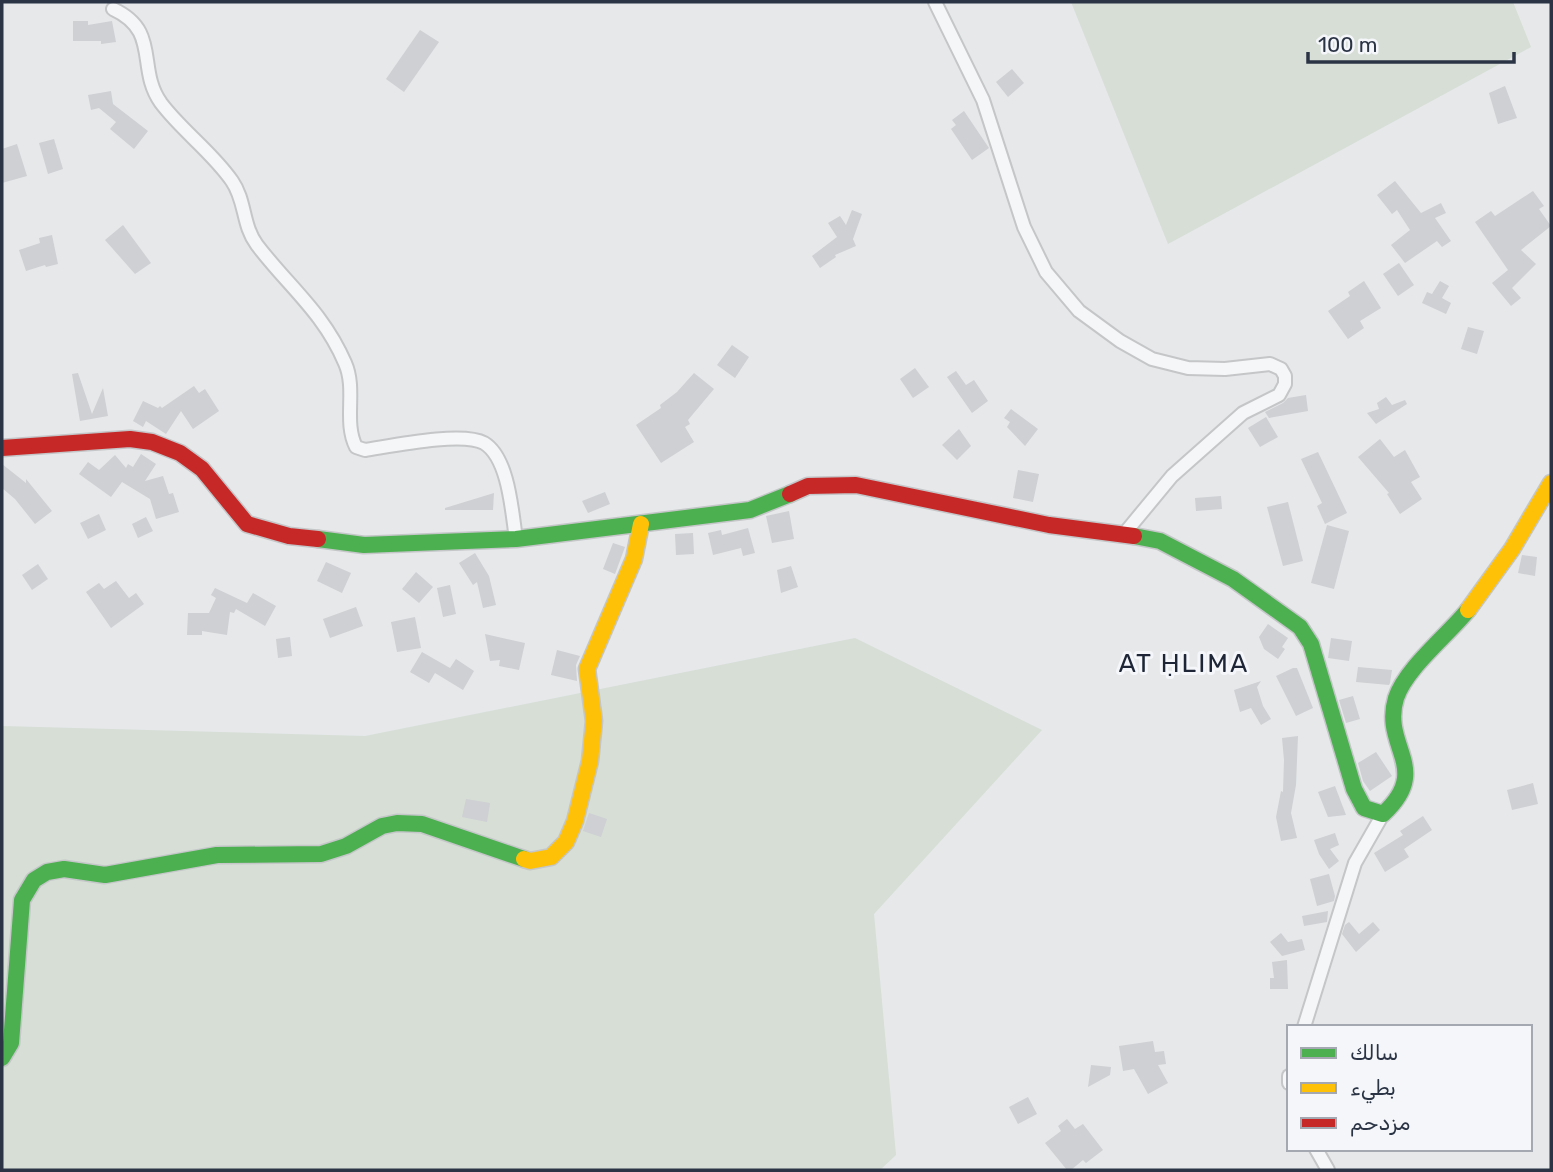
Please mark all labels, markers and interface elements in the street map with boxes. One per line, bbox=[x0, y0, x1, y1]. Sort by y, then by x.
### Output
scale bar bbox=[1308, 21, 1514, 65]
text: 100 m bbox=[1318, 32, 1377, 57]
district label: AT ḤLIMA bbox=[1119, 648, 1249, 679]
legend bbox=[1287, 1025, 1532, 1151]
text: سالك bbox=[1350, 1040, 1398, 1065]
text: بطيء bbox=[1350, 1075, 1396, 1104]
text: مزدحم bbox=[1350, 1110, 1410, 1137]

